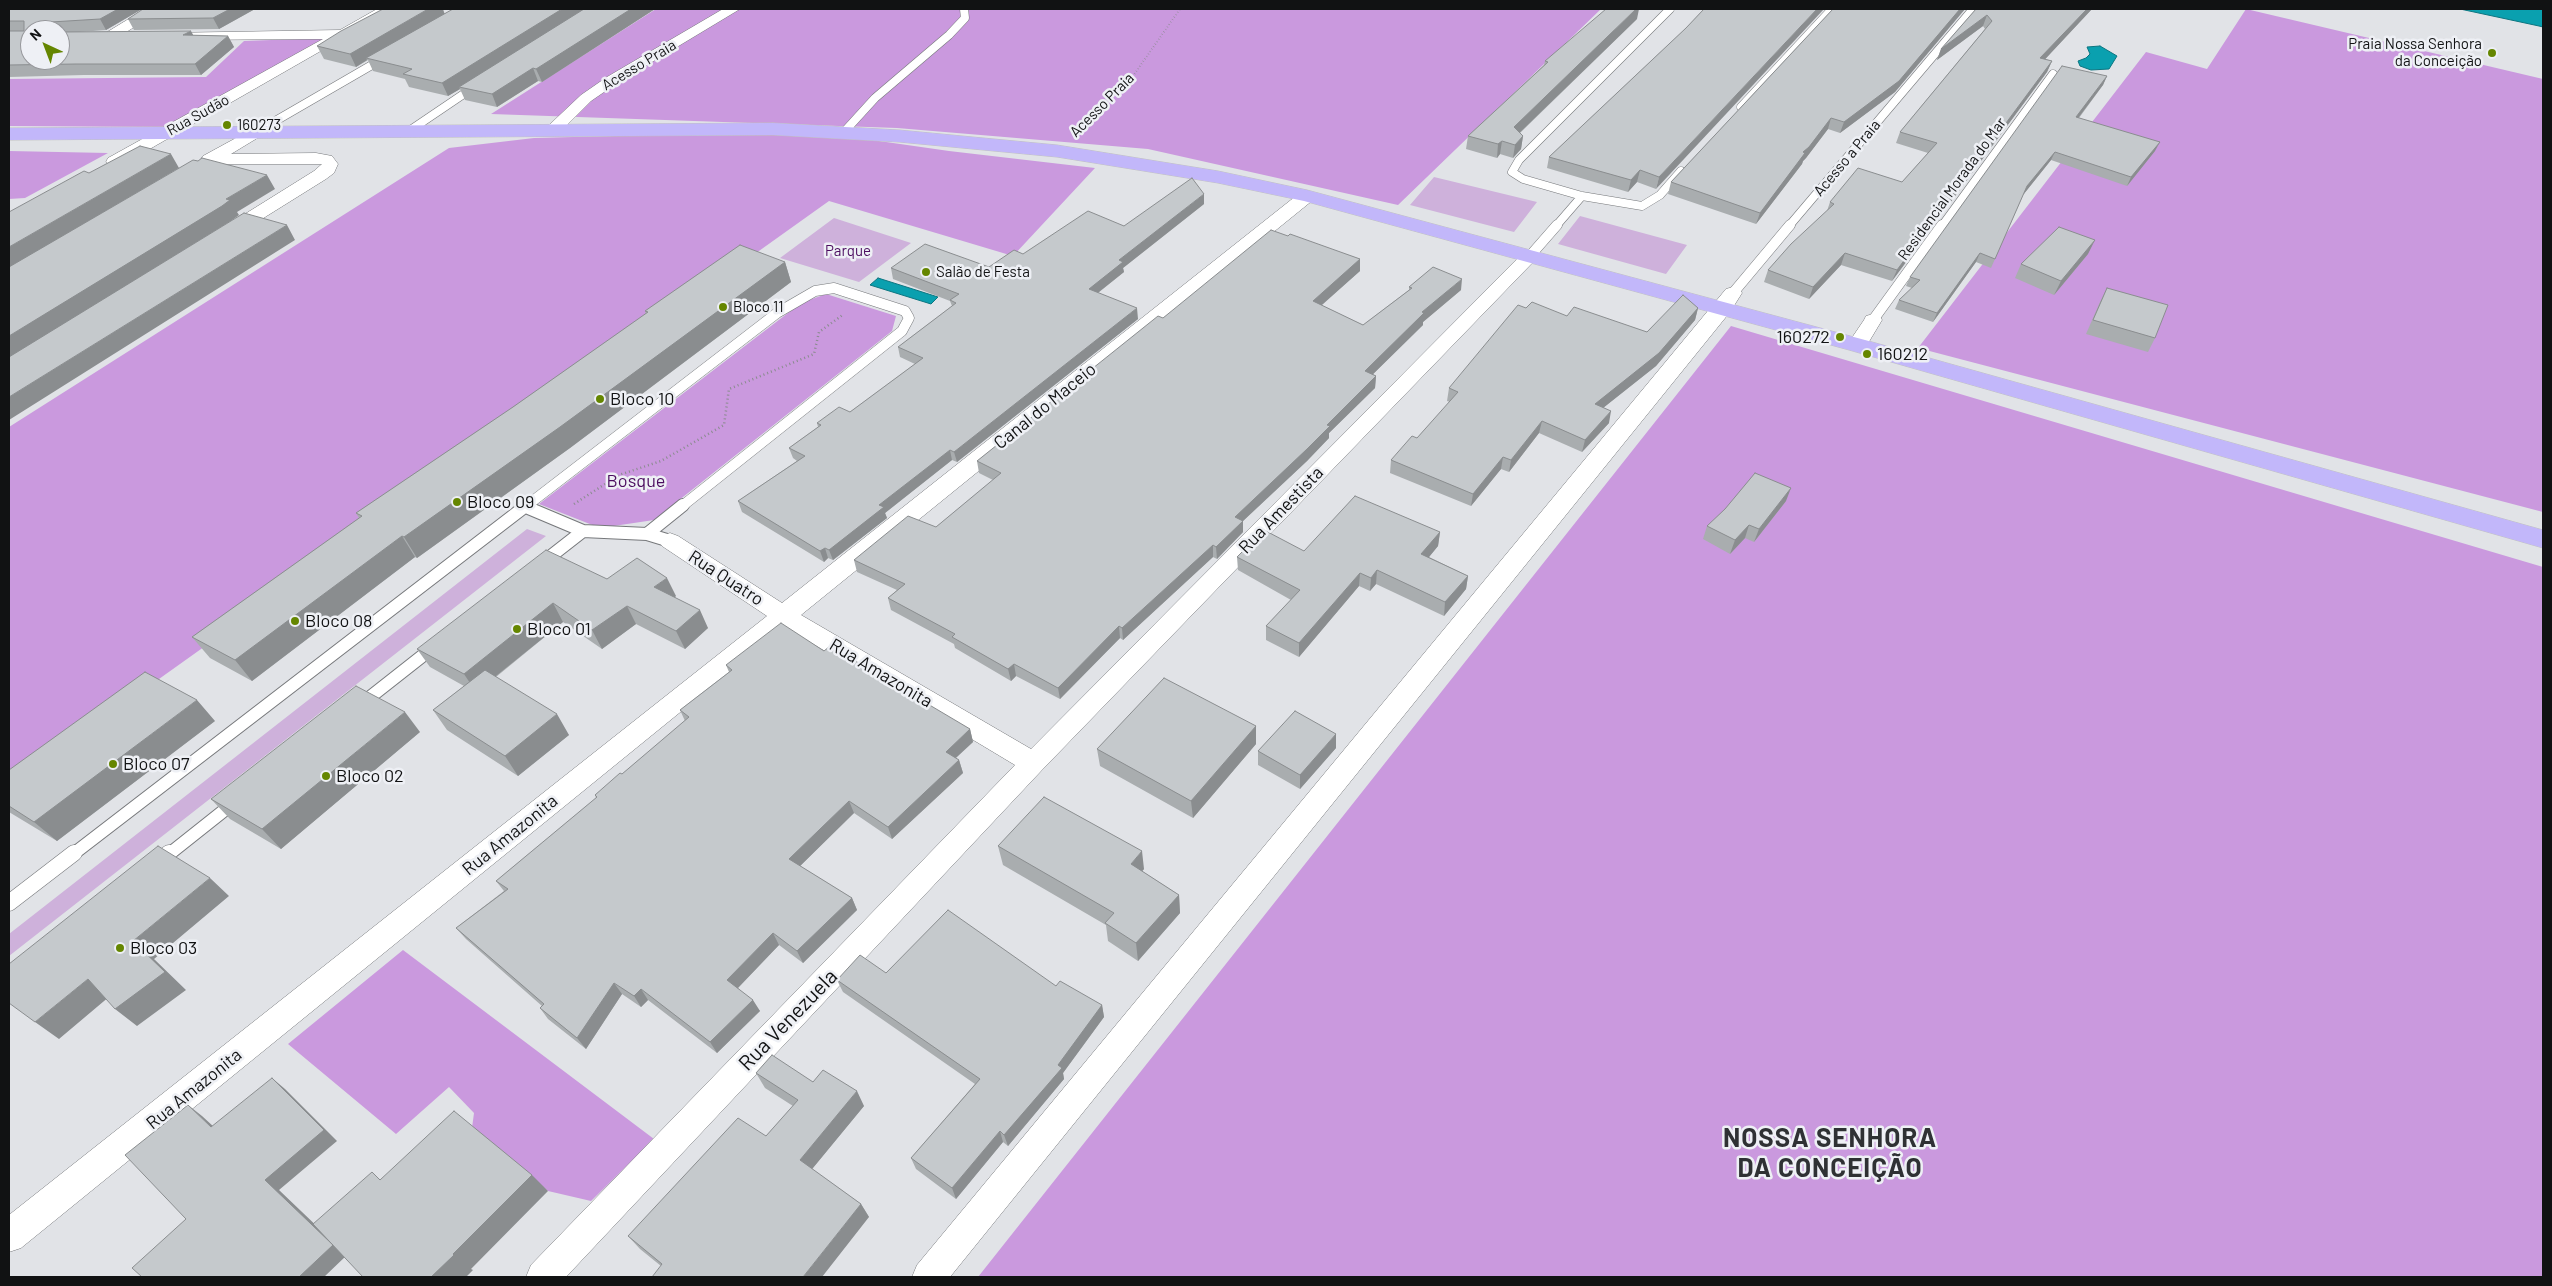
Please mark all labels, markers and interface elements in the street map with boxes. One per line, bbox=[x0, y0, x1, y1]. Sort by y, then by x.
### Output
north arrow bbox=[20, 20, 70, 70]
text: N bbox=[26, 25, 44, 44]
place label: Praia Nossa Senhora da Conceição bbox=[2348, 35, 2482, 70]
street label: Acesso Praia bbox=[599, 36, 679, 94]
marker: Praia Nossa Senhora da Conceição bbox=[2486, 47, 2498, 59]
street label: Acesso Praia bbox=[1066, 69, 1138, 141]
street label: Rua Sudão bbox=[164, 91, 232, 139]
street label: Residencial Morada do Mar bbox=[1894, 114, 2010, 264]
place label: 160273 bbox=[237, 116, 281, 134]
street label: Acesso a Praia bbox=[1810, 116, 1884, 200]
marker: 160273 bbox=[221, 119, 233, 131]
park label: Parque bbox=[825, 242, 871, 260]
place label: Salão de Festa bbox=[936, 263, 1030, 281]
marker: Salão de Festa bbox=[920, 266, 932, 278]
place label: Bloco 11 bbox=[733, 298, 784, 316]
marker: Bloco 11 bbox=[717, 301, 729, 313]
place label: 160272 bbox=[1776, 326, 1830, 348]
marker: 160272 bbox=[1834, 331, 1846, 343]
place label: 160212 bbox=[1877, 343, 1928, 365]
marker: 160212 bbox=[1861, 348, 1873, 360]
street label: Canal do Maceio bbox=[990, 358, 1100, 454]
place label: Bloco 10 bbox=[610, 388, 674, 410]
marker: Bloco 10 bbox=[594, 393, 606, 405]
street label: Rua Amestista bbox=[1234, 462, 1328, 558]
park label: Bosque bbox=[607, 470, 665, 492]
place label: Bloco 09 bbox=[467, 491, 534, 513]
marker: Bloco 09 bbox=[451, 496, 463, 508]
street label: Rua Quatro bbox=[684, 546, 768, 610]
place label: Bloco 08 bbox=[305, 610, 372, 632]
marker: Bloco 08 bbox=[289, 615, 301, 627]
place label: Bloco 01 bbox=[527, 618, 591, 640]
marker: Bloco 01 bbox=[511, 623, 523, 635]
street label: Rua Amazonita bbox=[826, 634, 936, 712]
place label: Bloco 07 bbox=[123, 753, 190, 775]
marker: Bloco 07 bbox=[107, 758, 119, 770]
place label: Bloco 02 bbox=[336, 765, 404, 787]
marker: Bloco 02 bbox=[320, 770, 332, 782]
street label: Rua Amazonita bbox=[458, 790, 562, 880]
place label: Bloco 03 bbox=[130, 937, 197, 959]
marker: Bloco 03 bbox=[114, 942, 126, 954]
street label: Rua Venezuela bbox=[733, 964, 843, 1076]
street label: Rua Amazonita bbox=[142, 1044, 246, 1134]
district label: NOSSA SENHORA DA CONCEIÇÃO bbox=[1721, 1122, 1939, 1184]

